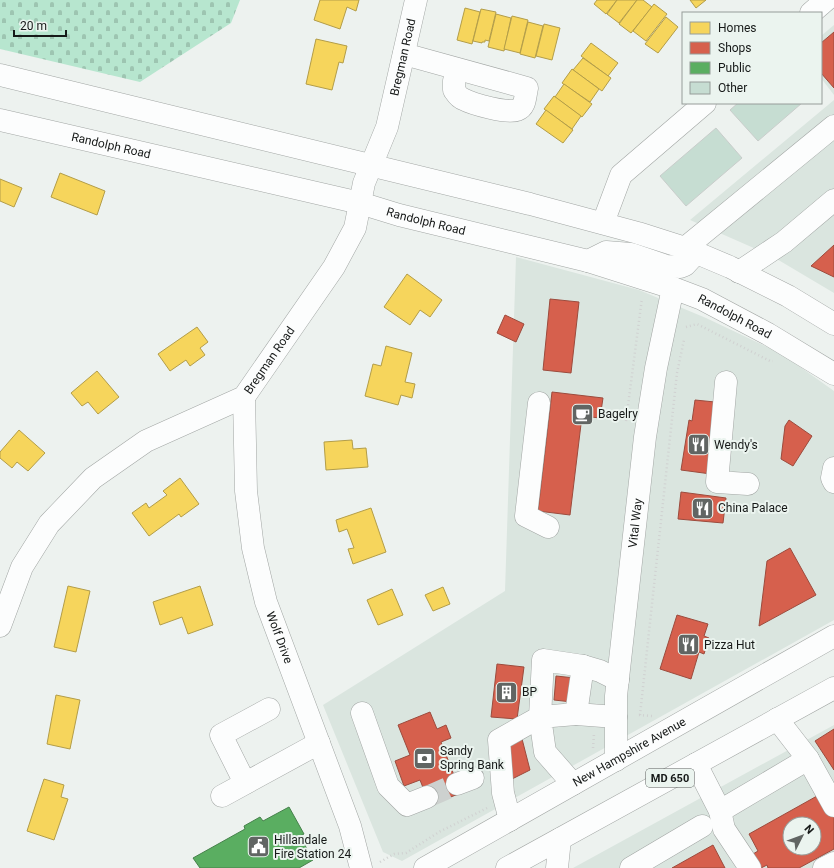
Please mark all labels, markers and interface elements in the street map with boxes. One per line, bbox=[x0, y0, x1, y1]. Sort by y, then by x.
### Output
scale bar bbox=[14, 12, 66, 38]
legend bbox=[682, 12, 822, 104]
street label: Bregman Road bbox=[387, 17, 419, 97]
text: 20 m bbox=[20, 19, 47, 33]
text: Homes bbox=[718, 21, 756, 35]
text: Shops bbox=[718, 41, 752, 55]
text: Public bbox=[718, 61, 751, 75]
text: Other bbox=[718, 81, 747, 95]
street label: Randolph Road bbox=[70, 130, 152, 162]
street label: Randolph Road bbox=[385, 205, 467, 238]
street label: Randolph Road bbox=[696, 291, 774, 342]
street label: Bregman Road bbox=[241, 324, 298, 397]
cafe icon: Bagelry bbox=[569, 401, 595, 427]
place label: Bagelry bbox=[598, 407, 638, 421]
restaurant icon: Wendy's bbox=[686, 432, 712, 458]
place label: Wendy's bbox=[714, 438, 758, 452]
restaurant icon: China Palace bbox=[689, 495, 715, 521]
street label: Vital Way bbox=[626, 497, 645, 548]
place label: China Palace bbox=[718, 501, 788, 515]
street label: Wolf Drive bbox=[263, 610, 295, 666]
restaurant icon: Pizza Hut bbox=[675, 632, 701, 658]
place label: Pizza Hut bbox=[704, 638, 755, 652]
building icon: BP bbox=[494, 679, 520, 705]
place label: BP bbox=[522, 685, 537, 699]
street label: New Hampshire Avenue bbox=[570, 714, 688, 790]
place label: Sandy Spring Bank bbox=[440, 744, 505, 772]
bank icon: Sandy Spring Bank bbox=[412, 745, 438, 771]
road number: MD 650 bbox=[646, 769, 694, 787]
north arrow bbox=[782, 816, 822, 856]
text: N bbox=[802, 822, 817, 837]
place label: Hillandale Fire Station 24 bbox=[274, 833, 351, 861]
public building icon: Hillandale Fire Station 24 bbox=[246, 834, 272, 860]

